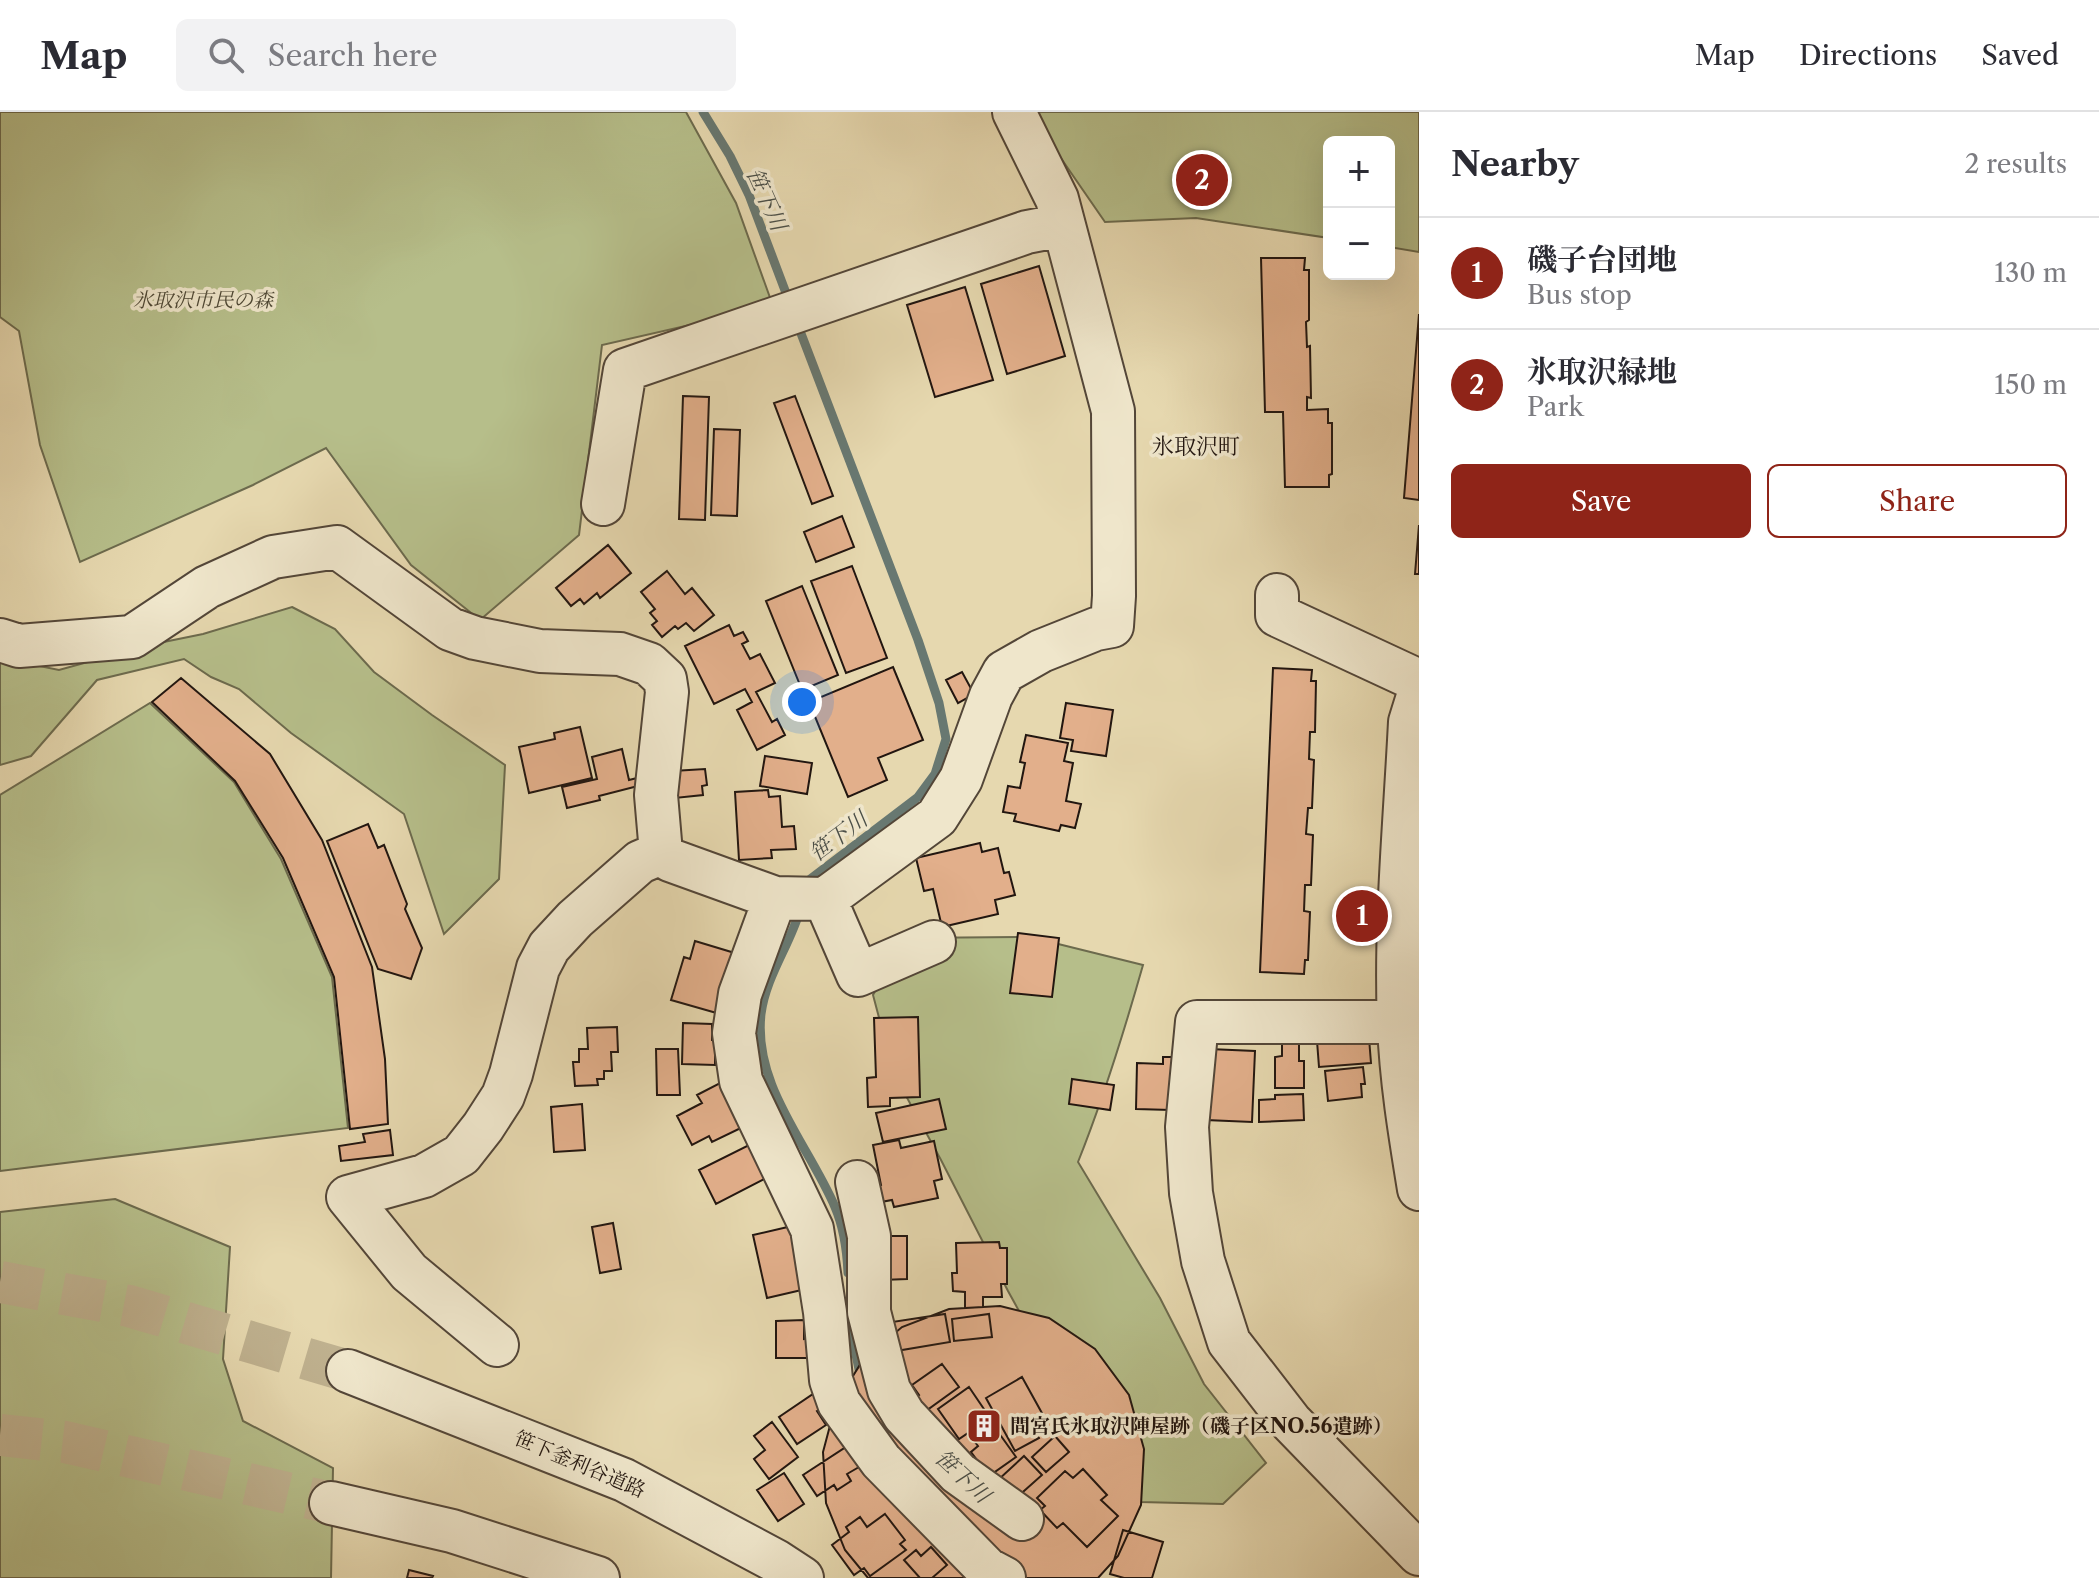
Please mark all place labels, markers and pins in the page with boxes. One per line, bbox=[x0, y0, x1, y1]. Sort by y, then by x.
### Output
pin: 2 bbox=[1176, 150, 1228, 210]
pin: 1 bbox=[1336, 886, 1388, 946]
building icon: 間宮氏氷取沢陣屋跡（磯子区NO.56遺跡） bbox=[965, 1407, 1003, 1445]
place label: 間宮氏氷取沢陣屋跡（磯子区NO.56遺跡） bbox=[1010, 1414, 1393, 1438]

